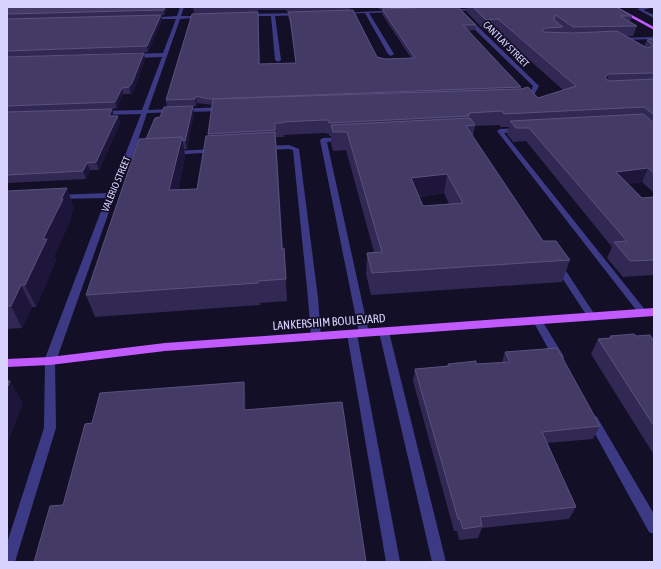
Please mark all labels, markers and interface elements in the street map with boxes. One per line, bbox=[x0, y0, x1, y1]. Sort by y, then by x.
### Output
street label: CANTLAY STREET bbox=[481, 19, 532, 70]
street label: VALERIO STREET bbox=[99, 154, 133, 213]
street label: LANKERSHIM BOULEVARD bbox=[272, 311, 386, 333]

